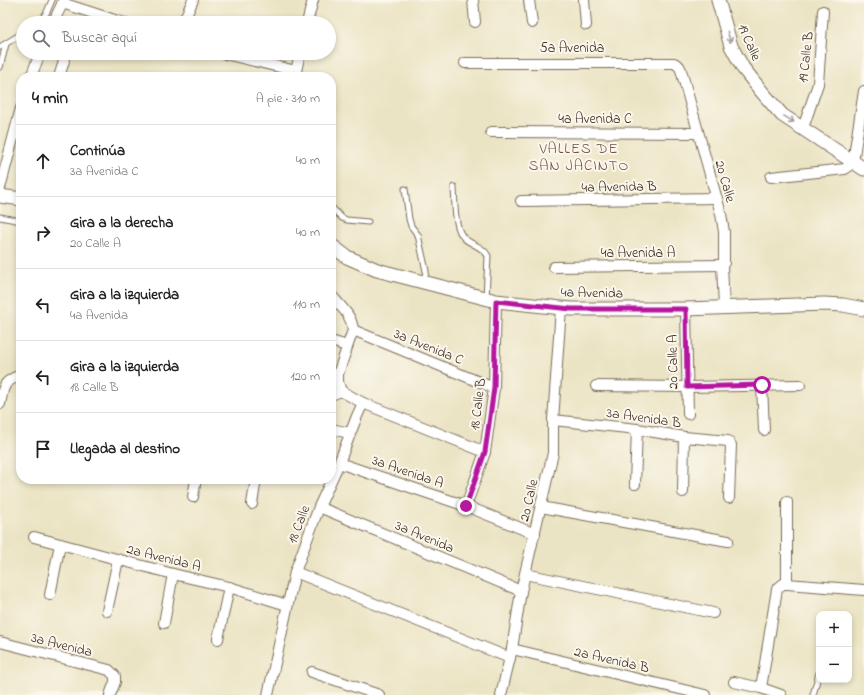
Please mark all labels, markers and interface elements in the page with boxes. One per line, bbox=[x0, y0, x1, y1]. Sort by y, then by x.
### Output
search box bbox=[16, 16, 336, 60]
street label: 19 Calle bbox=[731, 21, 766, 65]
icon: search bbox=[30, 27, 52, 49]
text: Buscar aquí bbox=[62, 27, 137, 49]
one-way arrow bbox=[726, 31, 733, 44]
street label: 19 Calle B bbox=[793, 31, 820, 84]
street label: 5a Avenida bbox=[540, 38, 604, 59]
text: 4 min bbox=[32, 86, 68, 111]
text: A pie · 310 m bbox=[256, 89, 320, 108]
street label: 4a Avenida C bbox=[558, 109, 632, 130]
one-way arrow bbox=[783, 116, 795, 124]
district label: VALLES DE SAN JACINTO bbox=[529, 138, 629, 177]
text: Continúa bbox=[70, 140, 125, 162]
icon: ahead bbox=[32, 150, 54, 172]
text: 40 m bbox=[296, 151, 320, 170]
street label: 20 Calle bbox=[709, 158, 741, 206]
text: 3a Avenida C bbox=[70, 162, 138, 181]
street label: 4a Avenida B bbox=[581, 176, 657, 199]
text: Gira a la derecha bbox=[70, 212, 173, 234]
icon: right bbox=[32, 222, 54, 244]
text: 40 m bbox=[296, 223, 320, 242]
text: 20 Calle A bbox=[70, 234, 121, 253]
street label: 4a Avenida A bbox=[601, 243, 675, 264]
street label: 4a Avenida bbox=[561, 282, 623, 305]
text: Gira a la izquierda bbox=[70, 284, 179, 306]
icon: left bbox=[32, 294, 54, 316]
text: 110 m bbox=[293, 295, 320, 314]
text: 4a Avenida bbox=[70, 306, 128, 325]
street label: 3a Avenida C bbox=[390, 324, 467, 371]
street label: 20 Calle A bbox=[663, 334, 684, 390]
text: Gira a la izquierda bbox=[70, 356, 179, 378]
icon: left bbox=[32, 366, 54, 388]
text: 120 m bbox=[290, 367, 320, 386]
route start bbox=[753, 376, 771, 394]
street label: 18 Calle B bbox=[465, 377, 492, 431]
text: 18 Calle B bbox=[70, 378, 119, 397]
street label: 3a Avenida B bbox=[605, 403, 683, 434]
icon: arrive bbox=[32, 438, 54, 460]
text: Llegada al destino bbox=[70, 438, 180, 460]
street label: 3a Avenida A bbox=[369, 450, 446, 494]
street label: 20 Calle bbox=[514, 476, 545, 524]
route end bbox=[457, 497, 475, 515]
street label: 18 Calle bbox=[283, 502, 317, 547]
street label: 3a Avenida bbox=[392, 516, 457, 559]
street label: 2a Avenida A bbox=[124, 539, 203, 578]
map controls bbox=[816, 611, 852, 683]
button: + bbox=[816, 611, 852, 647]
street label: 3a Avenida bbox=[29, 628, 94, 663]
street label: 2a Avenida B bbox=[572, 642, 651, 679]
button: − bbox=[816, 647, 852, 683]

